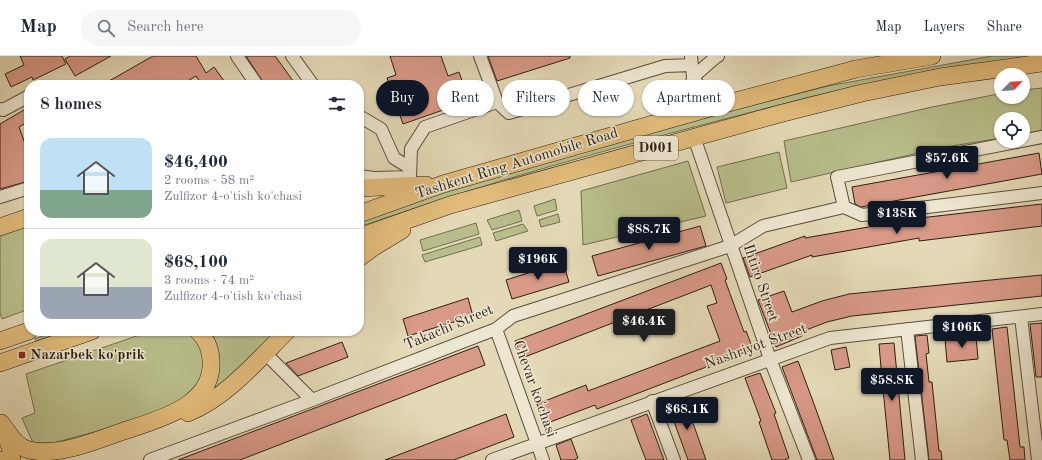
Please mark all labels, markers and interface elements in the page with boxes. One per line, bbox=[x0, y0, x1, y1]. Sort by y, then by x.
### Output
search box bbox=[81, 10, 361, 46]
icon: search bbox=[95, 17, 117, 39]
text: Map bbox=[20, 18, 57, 37]
text: Search here bbox=[127, 20, 204, 35]
text: Map bbox=[876, 20, 902, 34]
text: Layers bbox=[924, 20, 965, 34]
text: Share bbox=[987, 20, 1022, 34]
north arrow bbox=[994, 68, 1030, 104]
map controls bbox=[994, 68, 1030, 148]
chip: Buy bbox=[376, 80, 429, 116]
chip: Rent bbox=[437, 80, 494, 116]
chip: Filters bbox=[502, 80, 570, 116]
chip: New bbox=[578, 80, 634, 116]
chip: Apartment bbox=[642, 80, 735, 116]
icon: filters bbox=[326, 93, 348, 115]
text: 8 homes bbox=[40, 96, 102, 113]
button: locate bbox=[994, 112, 1030, 148]
street label: Tashkent Ring Automobile Road bbox=[414, 126, 620, 202]
road number: D001 bbox=[634, 136, 678, 160]
pin: $57.6K bbox=[914, 146, 980, 180]
text: $57.6K bbox=[925, 152, 969, 165]
icon: home bbox=[72, 154, 120, 202]
text: $46,400 bbox=[164, 154, 228, 171]
text: 2 rooms · 58 m² bbox=[164, 174, 254, 187]
text: Zulfizor 4-o'tish ko'chasi bbox=[164, 190, 302, 203]
pin: $138K bbox=[869, 201, 925, 235]
text: $138K bbox=[877, 207, 917, 220]
pin: $88.7K bbox=[616, 217, 682, 251]
text: $88.7K bbox=[627, 223, 671, 236]
street label: Ihtiro Street bbox=[740, 242, 780, 324]
pin: $196K bbox=[510, 247, 566, 281]
text: $196K bbox=[518, 253, 558, 266]
text: $68,100 bbox=[164, 254, 228, 271]
icon: home bbox=[72, 255, 120, 303]
text: 3 rooms · 74 m² bbox=[164, 274, 254, 287]
text: Zulfizor 4-o'tish ko'chasi bbox=[164, 290, 302, 303]
street label: Takachi Street bbox=[402, 302, 496, 354]
pin: $46.4K bbox=[611, 309, 677, 343]
text: $46.4K bbox=[622, 315, 666, 328]
pin: $106K bbox=[934, 315, 990, 349]
text: $106K bbox=[942, 321, 982, 334]
street label: Nashriyot Street bbox=[703, 322, 809, 372]
street label: Chevar ko'chasi bbox=[510, 339, 558, 439]
place label: Nazarbek ko'prik bbox=[30, 348, 145, 363]
marker: Nazarbek ko'prik bbox=[17, 350, 27, 360]
pin: $58.8K bbox=[859, 368, 925, 402]
text: $58.8K bbox=[870, 374, 914, 387]
pin: $68.1K bbox=[654, 397, 720, 431]
text: $68.1K bbox=[665, 403, 709, 416]

